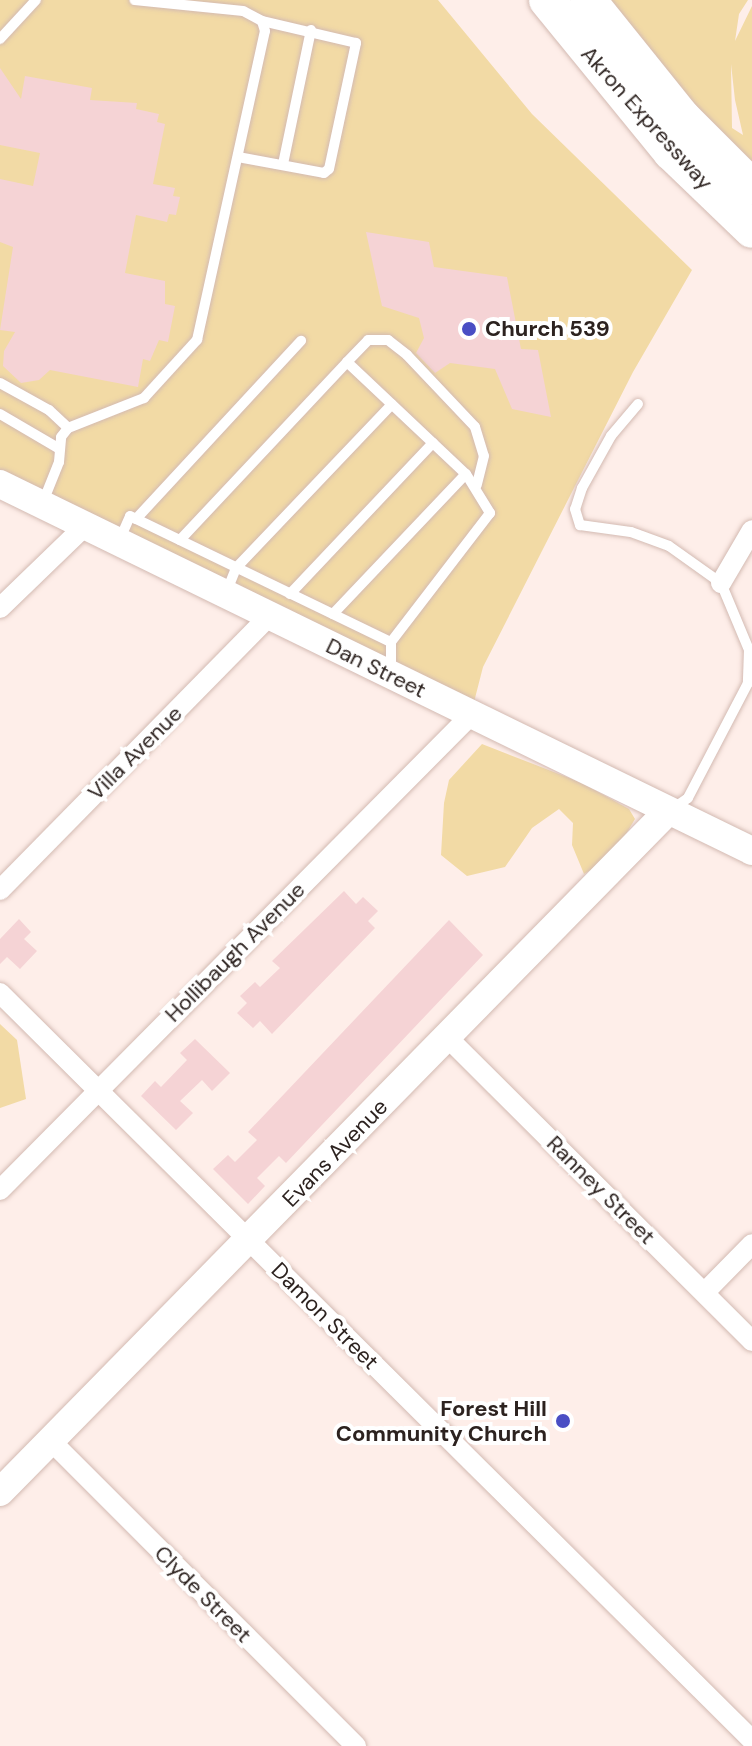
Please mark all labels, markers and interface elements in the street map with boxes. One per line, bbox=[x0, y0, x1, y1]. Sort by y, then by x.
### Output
street label: Akron Expressway bbox=[576, 41, 718, 195]
place label: Church 539 bbox=[485, 316, 610, 342]
marker: Church 539 bbox=[460, 320, 478, 338]
street label: Dan Street bbox=[322, 632, 430, 704]
street label: Villa Avenue bbox=[82, 700, 188, 806]
street label: Hollibaugh Avenue bbox=[160, 877, 310, 1027]
street label: Evans Avenue bbox=[277, 1094, 393, 1212]
street label: Ranney Street bbox=[541, 1130, 661, 1250]
street label: Damon Street bbox=[266, 1257, 384, 1375]
place label: Forest Hill Community Church bbox=[336, 1395, 547, 1446]
marker: Forest Hill Community Church bbox=[554, 1412, 572, 1430]
street label: Clyde Street bbox=[149, 1540, 257, 1648]

